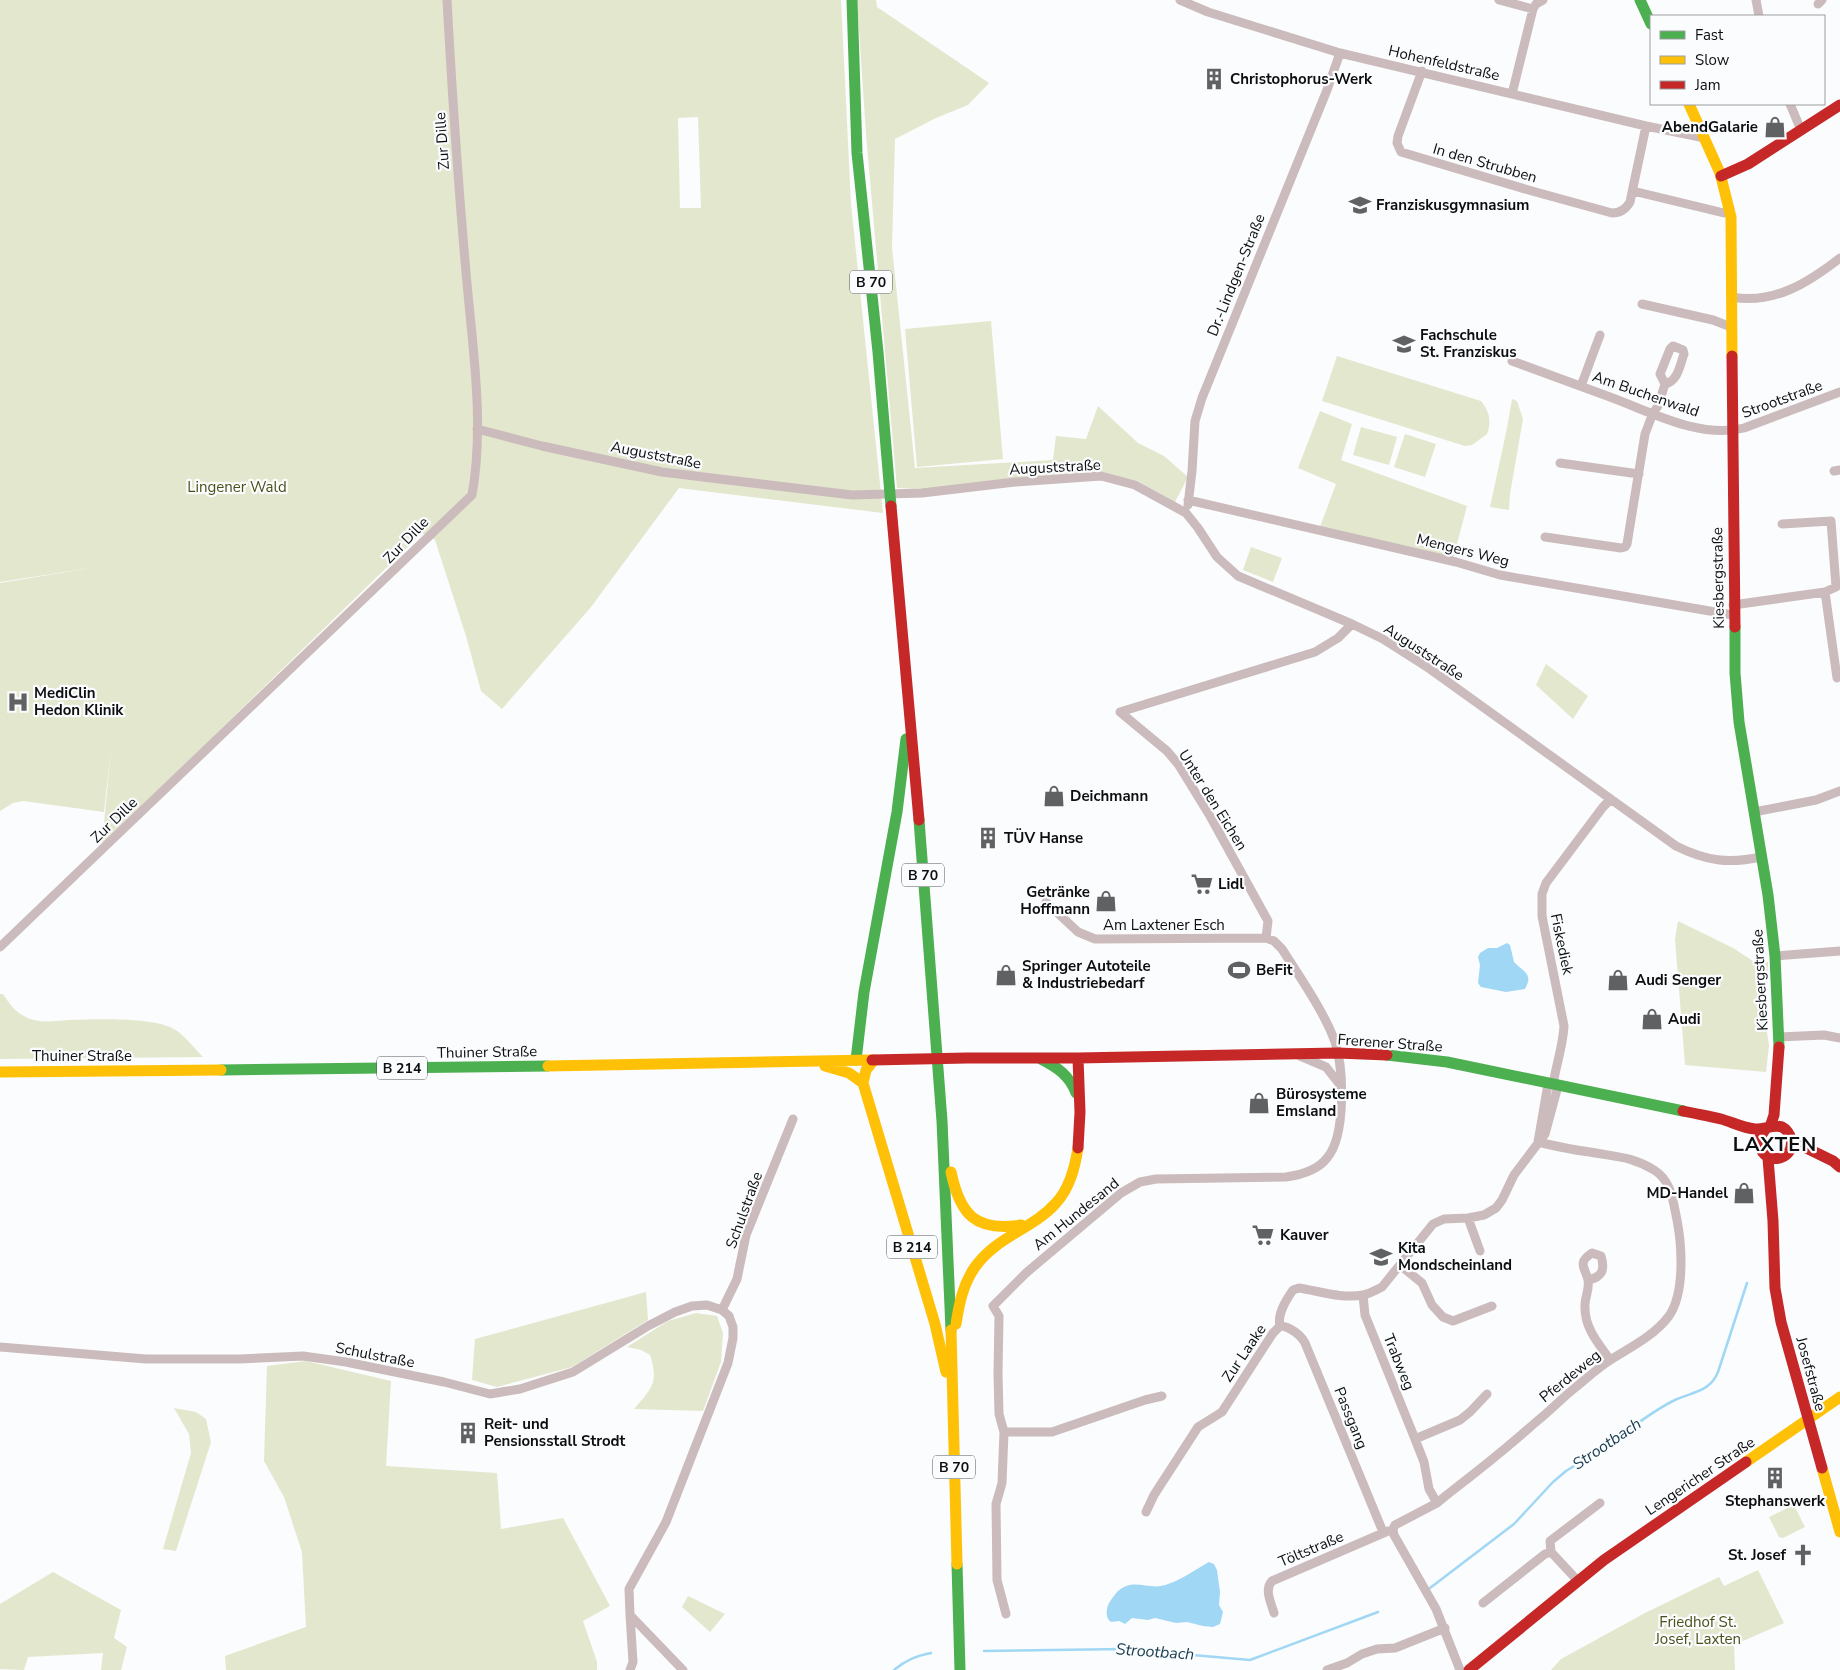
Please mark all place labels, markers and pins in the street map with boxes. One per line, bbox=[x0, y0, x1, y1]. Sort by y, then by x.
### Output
building icon: Christophorus-Werk bbox=[1201, 66, 1227, 92]
place label: Christophorus-Werk bbox=[1230, 69, 1373, 89]
shop icon: AbendGalarie bbox=[1762, 114, 1788, 140]
place label: AbendGalarie bbox=[1662, 117, 1758, 137]
school or university icon: Franziskusgymnasium bbox=[1347, 192, 1373, 218]
place label: Franziskusgymnasium bbox=[1376, 195, 1529, 215]
place label: Fachschule St. Franziskus bbox=[1420, 325, 1517, 362]
school or university icon: Fachschule St. Franziskus bbox=[1391, 331, 1417, 357]
place label: MediClin Hedon Klinik bbox=[34, 683, 124, 720]
hospital icon: MediClin Hedon Klinik bbox=[5, 689, 31, 715]
shop icon: Deichmann bbox=[1041, 783, 1067, 809]
place label: Deichmann bbox=[1070, 786, 1148, 806]
building icon: TÜV Hanse bbox=[975, 825, 1001, 851]
place label: TÜV Hanse bbox=[1004, 828, 1083, 848]
supermarket icon: Lidl bbox=[1189, 871, 1215, 897]
place label: Lidl bbox=[1218, 874, 1244, 894]
place label: Getränke Hoffmann bbox=[1020, 882, 1090, 919]
shop icon: Getränke Hoffmann bbox=[1093, 888, 1119, 914]
place label: Springer Autoteile & Industriebedarf bbox=[1022, 956, 1151, 993]
sports icon: BeFit bbox=[1226, 957, 1252, 983]
place label: BeFit bbox=[1256, 960, 1293, 980]
shop icon: Springer Autoteile & Industriebedarf bbox=[993, 962, 1019, 988]
shop icon: Audi Senger bbox=[1605, 967, 1631, 993]
place label: Audi Senger bbox=[1635, 970, 1721, 990]
shop icon: Audi bbox=[1639, 1006, 1665, 1032]
place label: Audi bbox=[1668, 1009, 1701, 1029]
place label: Bürosysteme Emsland bbox=[1276, 1084, 1367, 1121]
shop icon: Bürosysteme Emsland bbox=[1246, 1090, 1272, 1116]
shop icon: MD-Handel bbox=[1731, 1180, 1757, 1206]
place label: MD-Handel bbox=[1647, 1183, 1728, 1203]
supermarket icon: Kauver bbox=[1250, 1222, 1276, 1248]
place label: Kauver bbox=[1280, 1225, 1329, 1245]
place label: Kita Mondscheinland bbox=[1398, 1238, 1512, 1275]
school or university icon: Kita Mondscheinland bbox=[1368, 1244, 1394, 1270]
place label: Reit- und Pensionsstall Strodt bbox=[484, 1414, 626, 1451]
building icon: Reit- und Pensionsstall Strodt bbox=[455, 1420, 481, 1446]
building icon: Stephanswerk bbox=[1762, 1465, 1788, 1491]
place label: Stephanswerk bbox=[1725, 1491, 1826, 1511]
church icon: St. Josef bbox=[1790, 1542, 1816, 1568]
place label: St. Josef bbox=[1728, 1545, 1787, 1565]

